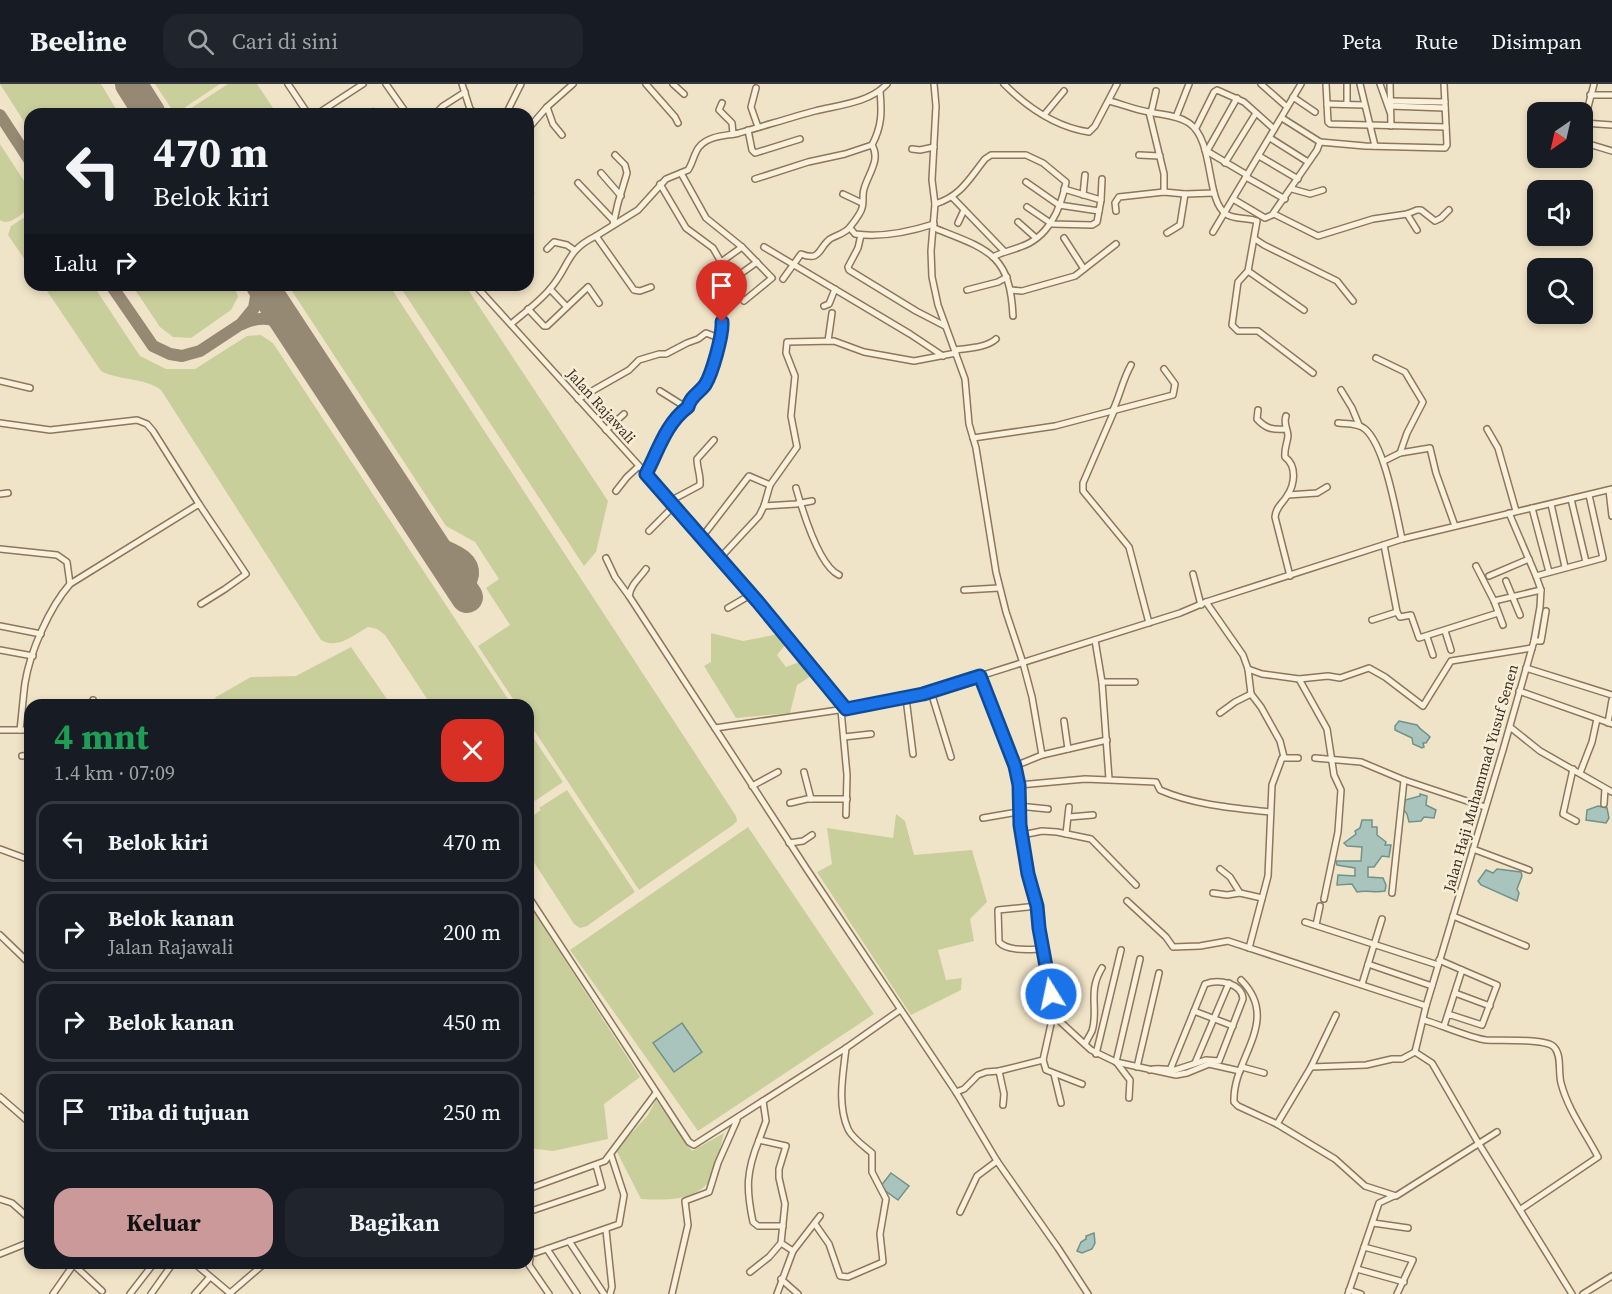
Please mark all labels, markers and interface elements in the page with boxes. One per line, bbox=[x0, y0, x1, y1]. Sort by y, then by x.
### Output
search box bbox=[163, 14, 583, 68]
text: Beeline bbox=[30, 22, 127, 60]
icon: search bbox=[184, 25, 217, 58]
text: Cari di sini bbox=[232, 26, 338, 56]
text: Peta bbox=[1342, 27, 1382, 56]
text: Rute bbox=[1415, 27, 1458, 56]
text: Disimpan bbox=[1491, 27, 1582, 56]
north arrow bbox=[1527, 102, 1593, 168]
map controls bbox=[1527, 102, 1593, 324]
text: 470 m bbox=[153, 123, 268, 181]
icon: left bbox=[54, 132, 132, 210]
text: Belok kiri bbox=[153, 178, 269, 215]
button: sound bbox=[1527, 180, 1593, 246]
icon: right bbox=[109, 246, 142, 279]
text: Lalu bbox=[54, 248, 97, 278]
button: search bbox=[1527, 258, 1593, 324]
pin bbox=[696, 260, 747, 322]
icon: arrive bbox=[705, 269, 738, 302]
street label: Jalan Rajawali bbox=[561, 363, 641, 448]
street label: Jalan Haji Muhammad Yusuf Senen bbox=[1438, 662, 1523, 895]
text: 4 mnt bbox=[54, 712, 149, 761]
button: close bbox=[441, 719, 504, 782]
text: 1.4 km · 07:09 bbox=[54, 759, 175, 787]
icon: left bbox=[57, 825, 90, 858]
text: Belok kiri bbox=[108, 827, 208, 857]
text: 470 m bbox=[443, 827, 501, 857]
text: Belok kanan bbox=[108, 903, 234, 933]
icon: right bbox=[57, 915, 90, 948]
text: 200 m bbox=[443, 917, 501, 947]
text: Jalan Rajawali bbox=[108, 933, 233, 961]
position arrow bbox=[1019, 962, 1083, 1026]
icon: right bbox=[57, 1005, 90, 1038]
text: Belok kanan bbox=[108, 1007, 234, 1037]
text: 450 m bbox=[443, 1007, 501, 1037]
icon: arrive bbox=[57, 1095, 90, 1128]
text: Tiba di tujuan bbox=[108, 1097, 249, 1127]
text: 250 m bbox=[443, 1097, 501, 1127]
button: Keluar bbox=[54, 1188, 273, 1257]
button: Bagikan bbox=[285, 1188, 504, 1257]

